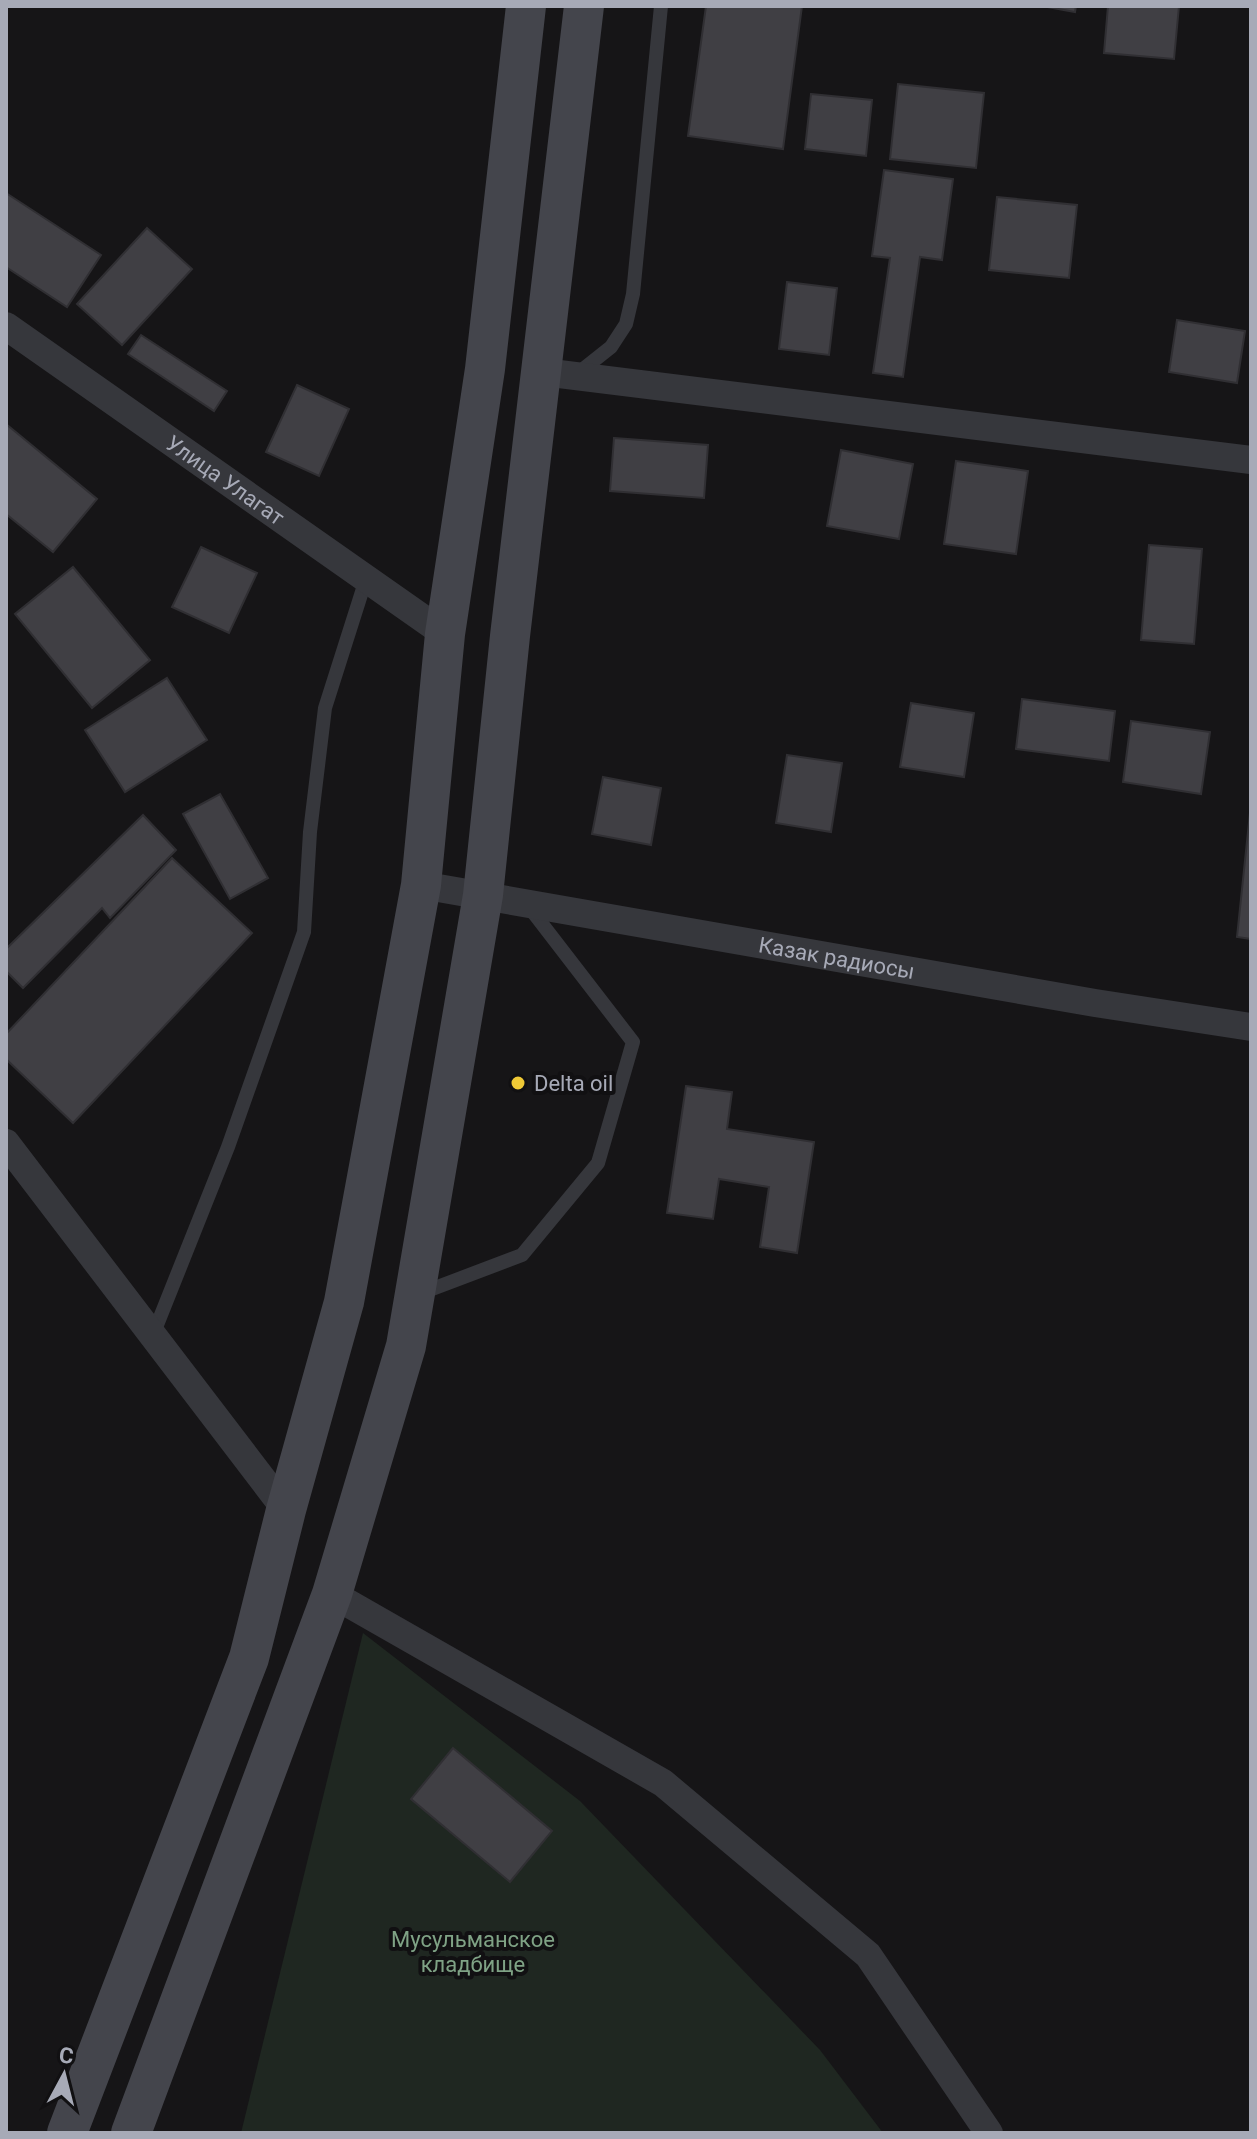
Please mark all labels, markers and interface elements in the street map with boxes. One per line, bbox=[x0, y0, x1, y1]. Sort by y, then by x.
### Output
street label: Улица Улагат bbox=[162, 430, 290, 530]
street label: Казак радиосы bbox=[757, 932, 917, 984]
place label: Delta oil bbox=[534, 1071, 613, 1096]
marker: Delta oil bbox=[509, 1074, 527, 1092]
park label: Мусульманское кладбище bbox=[391, 1927, 555, 1977]
north arrow bbox=[24, 2035, 104, 2115]
text: С bbox=[58, 2042, 75, 2069]

